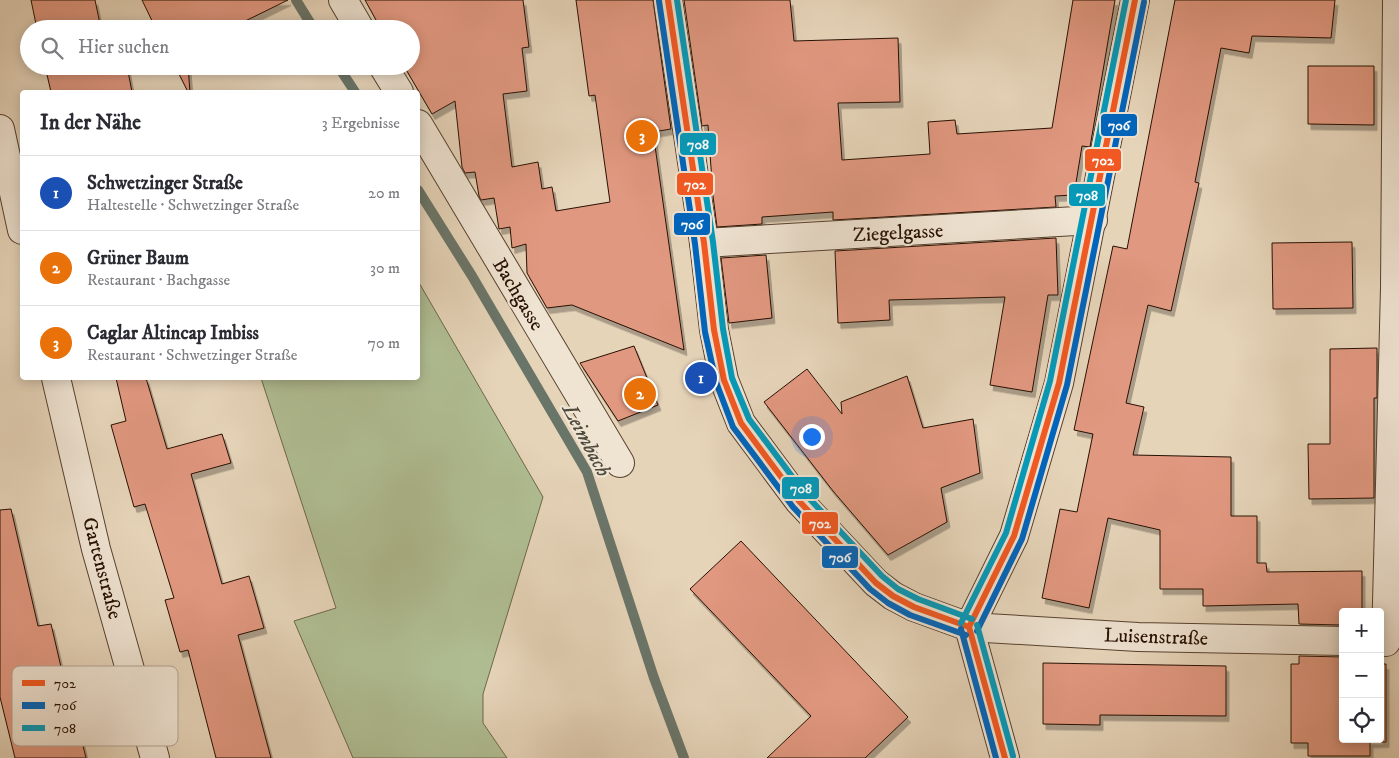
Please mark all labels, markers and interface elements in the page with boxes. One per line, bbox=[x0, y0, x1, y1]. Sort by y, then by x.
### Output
search box bbox=[20, 20, 420, 75]
icon: search bbox=[38, 34, 66, 62]
text: Hier suchen bbox=[78, 36, 169, 59]
text: In der Nähe bbox=[40, 110, 141, 136]
text: 3 Ergebnisse bbox=[322, 113, 400, 133]
line badge: 706 bbox=[1100, 113, 1138, 137]
pin: 3 bbox=[626, 117, 658, 155]
text: 706 bbox=[1108, 117, 1131, 135]
line badge: 708 bbox=[679, 132, 717, 156]
text: 708 bbox=[687, 136, 709, 154]
line badge: 702 bbox=[1084, 148, 1122, 172]
text: 702 bbox=[1092, 152, 1115, 170]
text: Schwetzinger Straße bbox=[87, 172, 243, 195]
line badge: 702 bbox=[676, 172, 714, 196]
text: 702 bbox=[684, 176, 707, 194]
text: 1 bbox=[53, 183, 59, 203]
text: 20 m bbox=[368, 183, 400, 203]
line badge: 708 bbox=[1068, 183, 1106, 207]
text: 708 bbox=[1076, 187, 1098, 205]
text: Haltestelle · Schwetzinger Straße bbox=[87, 195, 299, 215]
line badge: 706 bbox=[673, 212, 711, 236]
text: 706 bbox=[681, 216, 704, 234]
street label: Ziegelgasse bbox=[852, 219, 944, 248]
text: Grüner Baum bbox=[87, 247, 189, 270]
street label: Bachgasse bbox=[486, 254, 549, 336]
text: 2 bbox=[52, 258, 60, 278]
text: 30 m bbox=[370, 258, 400, 278]
text: Restaurant · Bachgasse bbox=[87, 270, 230, 290]
text: Caglar Altincap Imbiss bbox=[87, 322, 259, 345]
text: 3 bbox=[53, 333, 59, 353]
text: 70 m bbox=[368, 333, 400, 353]
text: Restaurant · Schwetzinger Straße bbox=[87, 345, 297, 365]
pin: 1 bbox=[685, 359, 717, 397]
pin: 2 bbox=[624, 375, 656, 413]
water label: Leimbach bbox=[556, 399, 616, 481]
your location bbox=[799, 424, 825, 450]
line badge: 708 bbox=[781, 476, 820, 500]
text: 708 bbox=[790, 480, 812, 498]
line badge: 702 bbox=[801, 511, 839, 535]
street label: Gartenstraße bbox=[76, 515, 127, 622]
text: 702 bbox=[809, 515, 832, 533]
line badge: 706 bbox=[821, 545, 859, 569]
text: 706 bbox=[829, 549, 852, 567]
map controls bbox=[1339, 608, 1384, 743]
button: + bbox=[1339, 608, 1384, 653]
street label: Luisenstraße bbox=[1104, 623, 1208, 652]
button: − bbox=[1339, 653, 1384, 698]
legend bbox=[12, 666, 178, 746]
text: 702 bbox=[54, 675, 76, 693]
text: 706 bbox=[54, 697, 77, 715]
button: locate bbox=[1339, 698, 1384, 743]
text: 708 bbox=[54, 720, 76, 738]

